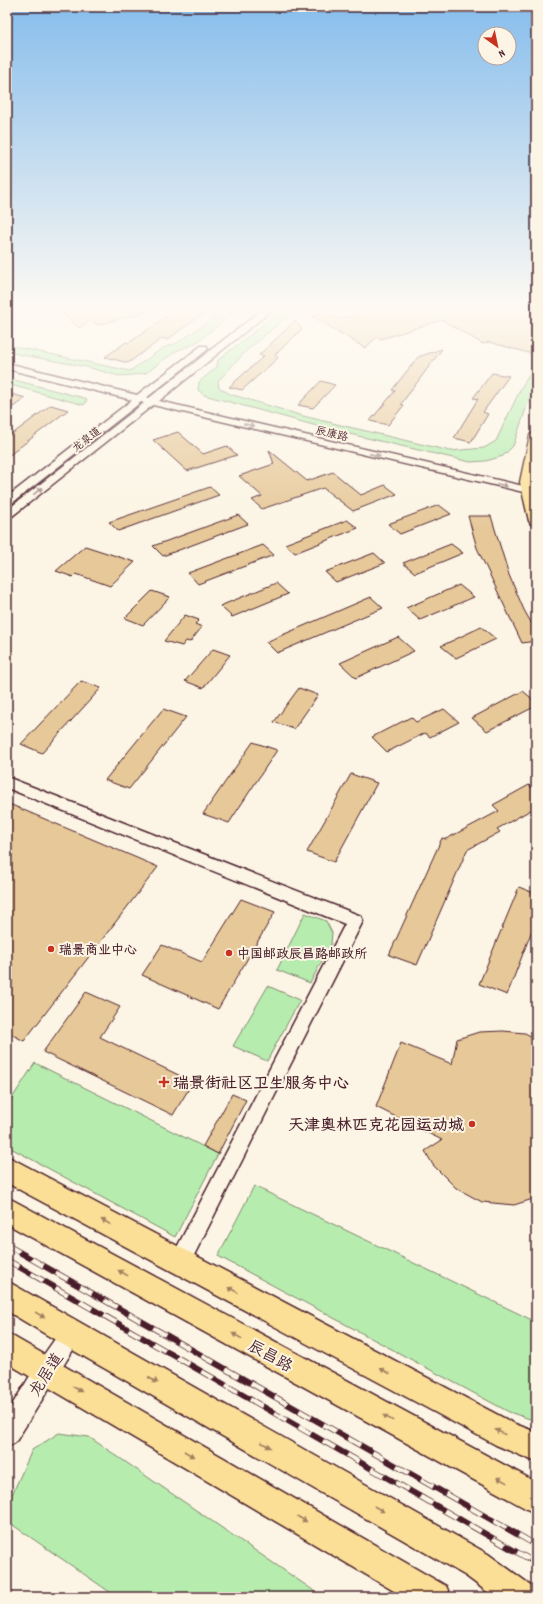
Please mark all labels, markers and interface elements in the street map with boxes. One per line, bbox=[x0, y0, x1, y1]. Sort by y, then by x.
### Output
north arrow bbox=[477, 26, 517, 66]
text: N bbox=[494, 45, 508, 61]
one-way arrow bbox=[243, 423, 255, 429]
street label: 辰康路 bbox=[314, 423, 349, 446]
street label: 龙泉道 bbox=[69, 424, 105, 457]
one-way arrow bbox=[369, 453, 381, 459]
one-way arrow bbox=[496, 482, 508, 488]
one-way arrow bbox=[32, 487, 43, 496]
place label: 瑞景商业中心 bbox=[59, 942, 137, 961]
marker: 瑞景商业中心 bbox=[46, 944, 56, 954]
place label: 中国邮政辰昌路邮政所 bbox=[237, 946, 367, 965]
marker: 中国邮政辰昌路邮政所 bbox=[224, 948, 234, 958]
place label: 瑞景街社区卫生服务中心 bbox=[173, 1073, 349, 1096]
marker: 瑞景街社区卫生服务中心 bbox=[158, 1076, 170, 1088]
place label: 天津奥林匹克花园运动城 bbox=[288, 1115, 464, 1138]
marker: 天津奥林匹克花园运动城 bbox=[467, 1119, 477, 1129]
one-way arrow bbox=[101, 1219, 112, 1226]
one-way arrow bbox=[117, 1270, 128, 1277]
one-way arrow bbox=[228, 1287, 239, 1293]
one-way arrow bbox=[35, 1311, 45, 1319]
one-way arrow bbox=[231, 1332, 242, 1339]
street label: 辰昌路 bbox=[243, 1335, 296, 1379]
street label: 龙居道 bbox=[24, 1349, 70, 1402]
one-way arrow bbox=[379, 1367, 391, 1374]
one-way arrow bbox=[147, 1377, 159, 1384]
one-way arrow bbox=[71, 1385, 83, 1392]
one-way arrow bbox=[382, 1415, 393, 1421]
one-way arrow bbox=[494, 1428, 506, 1435]
one-way arrow bbox=[260, 1441, 272, 1448]
one-way arrow bbox=[183, 1451, 195, 1458]
one-way arrow bbox=[496, 1477, 508, 1484]
one-way arrow bbox=[373, 1505, 385, 1512]
one-way arrow bbox=[296, 1516, 307, 1523]

